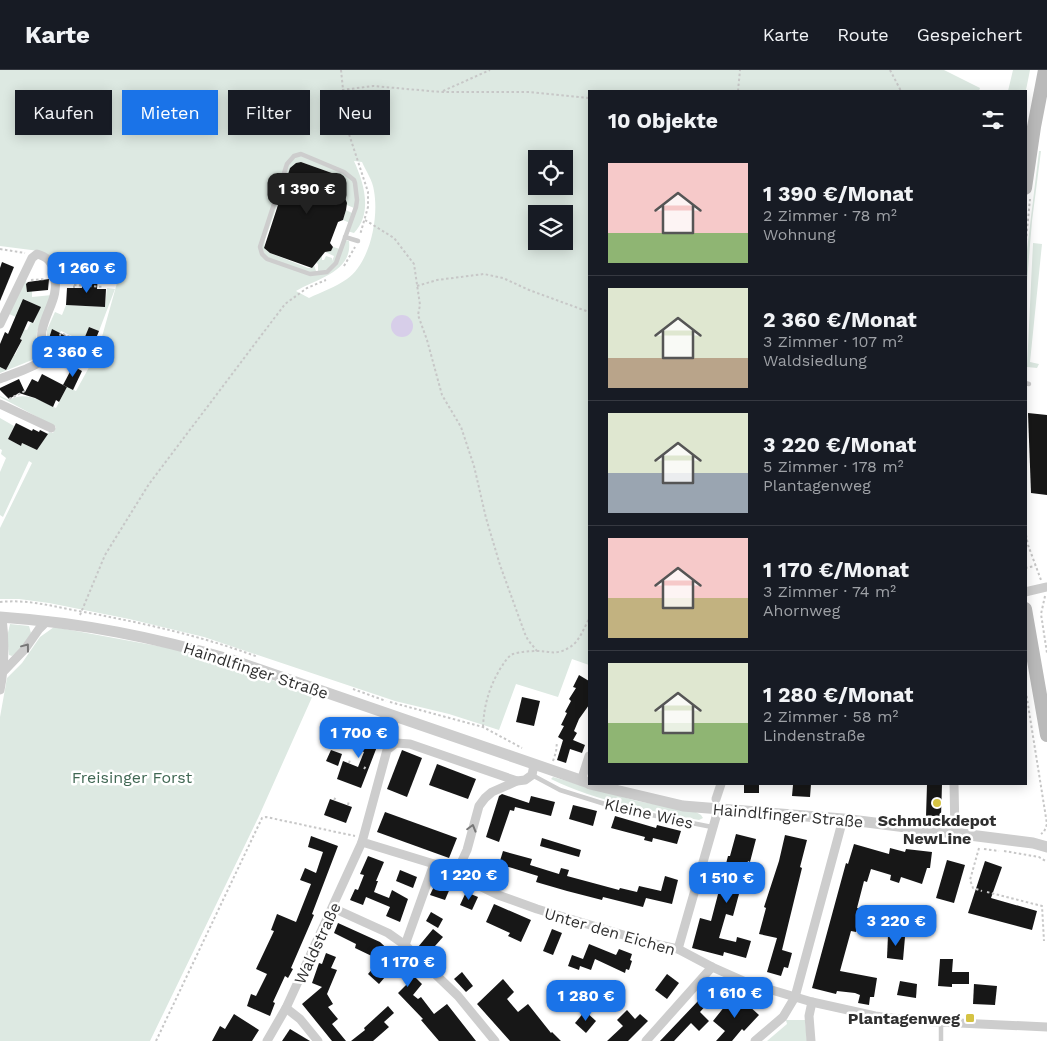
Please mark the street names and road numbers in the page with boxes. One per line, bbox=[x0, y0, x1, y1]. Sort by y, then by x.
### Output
street label: Haindlfinger Straße bbox=[181, 638, 331, 703]
street label: Kleine Wies bbox=[603, 794, 695, 833]
street label: Haindlfinger Straße bbox=[712, 799, 864, 832]
street label: Waldstraße bbox=[290, 899, 345, 987]
street label: Unter den Eichen bbox=[542, 904, 678, 959]

